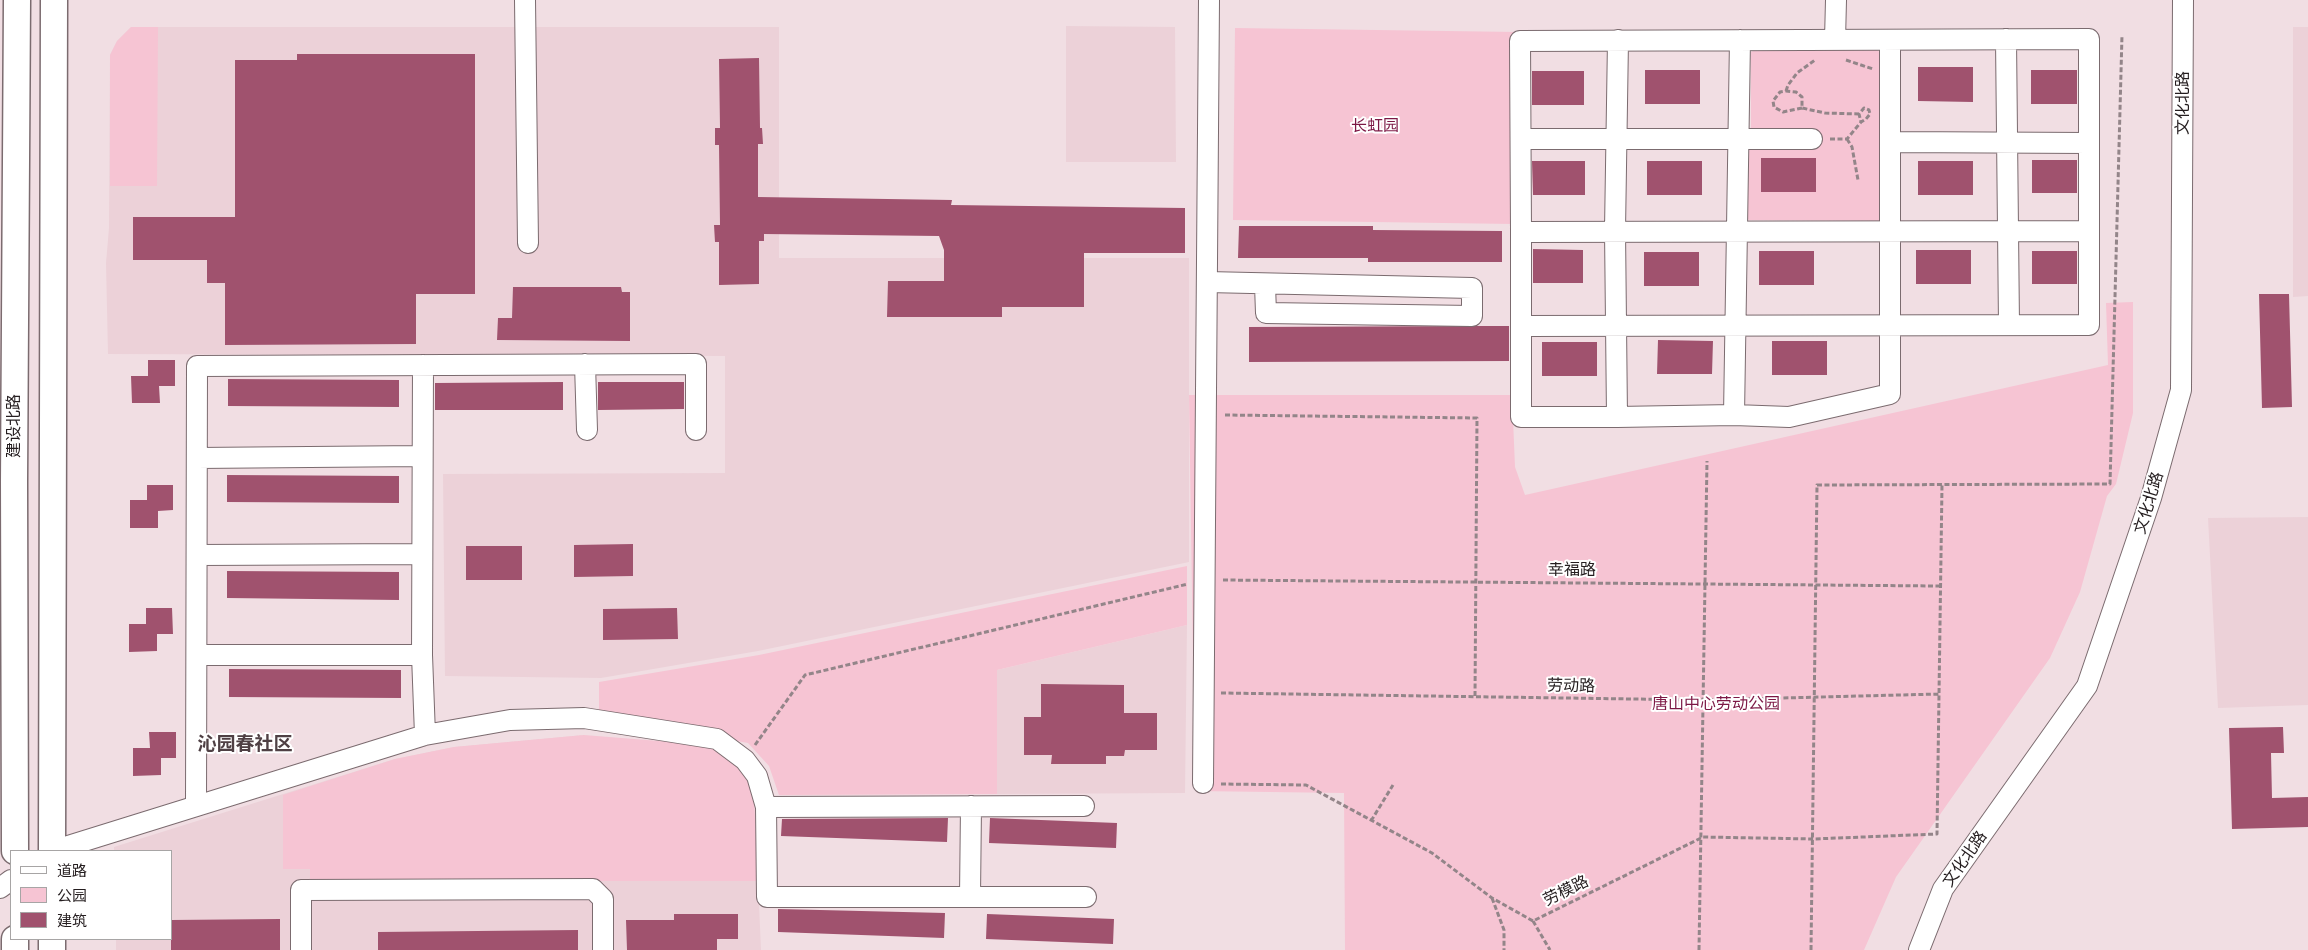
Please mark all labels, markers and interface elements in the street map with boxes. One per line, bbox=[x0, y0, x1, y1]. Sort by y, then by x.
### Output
street label: 文化北路 bbox=[2173, 71, 2193, 135]
park label: 长虹园 bbox=[1351, 116, 1399, 136]
street label: 建设北路 bbox=[4, 394, 24, 458]
street label: 文化北路 bbox=[2130, 470, 2168, 536]
street label: 幸福路 bbox=[1548, 560, 1596, 580]
street label: 劳动路 bbox=[1547, 676, 1595, 696]
park label: 唐山中心劳动公园 bbox=[1652, 694, 1780, 714]
district label: 沁园春社区 bbox=[198, 733, 292, 755]
street label: 文化北路 bbox=[1939, 827, 1991, 891]
legend bbox=[10, 850, 172, 940]
text: 道路 bbox=[57, 861, 87, 880]
street label: 劳模路 bbox=[1540, 872, 1592, 910]
text: 公园 bbox=[57, 886, 87, 905]
text: 建筑 bbox=[57, 911, 87, 930]

